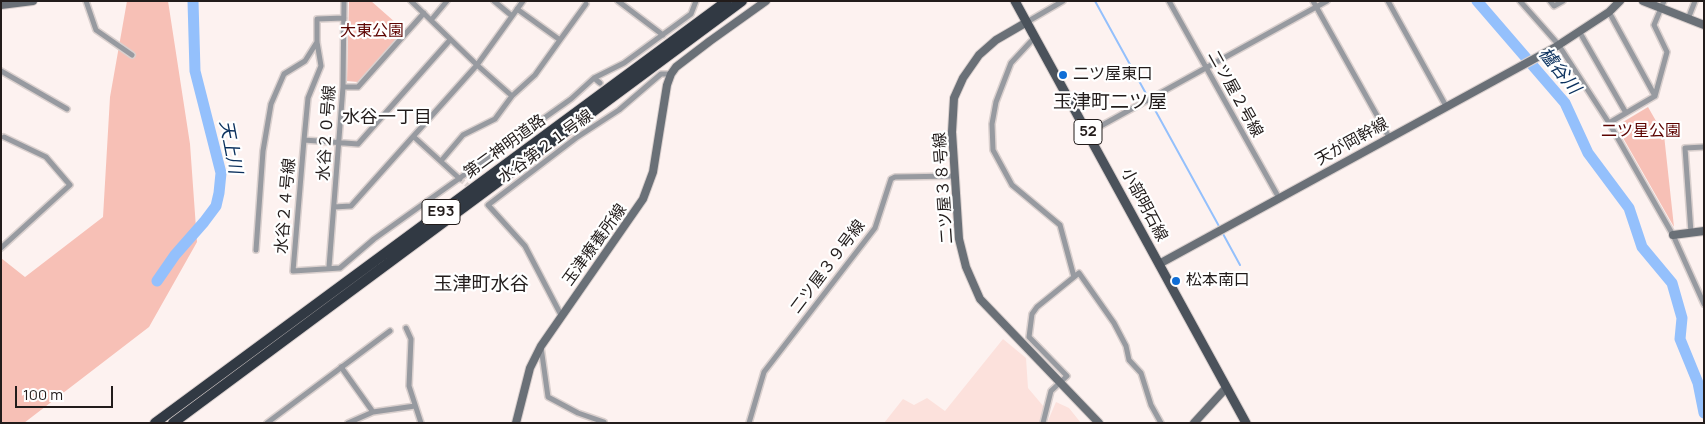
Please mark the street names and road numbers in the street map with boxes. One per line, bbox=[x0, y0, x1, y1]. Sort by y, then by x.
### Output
street label: 二ツ屋２号線 bbox=[1203, 47, 1267, 141]
street label: 水谷２０号線 bbox=[314, 84, 340, 182]
street label: 水谷第２１号線 bbox=[495, 106, 597, 188]
street label: 第二神明道路 bbox=[461, 111, 549, 183]
street label: 天が岡幹線 bbox=[1312, 114, 1392, 170]
road number: 52 bbox=[1074, 120, 1102, 144]
street label: 二ツ屋３８号線 bbox=[931, 131, 957, 245]
street label: 水谷２４号線 bbox=[272, 157, 300, 255]
street label: 小部明石線 bbox=[1117, 165, 1171, 245]
road number: E93 bbox=[422, 200, 460, 224]
street label: 玉津療養所線 bbox=[559, 201, 631, 289]
street label: 二ツ屋３９号線 bbox=[787, 216, 869, 318]

